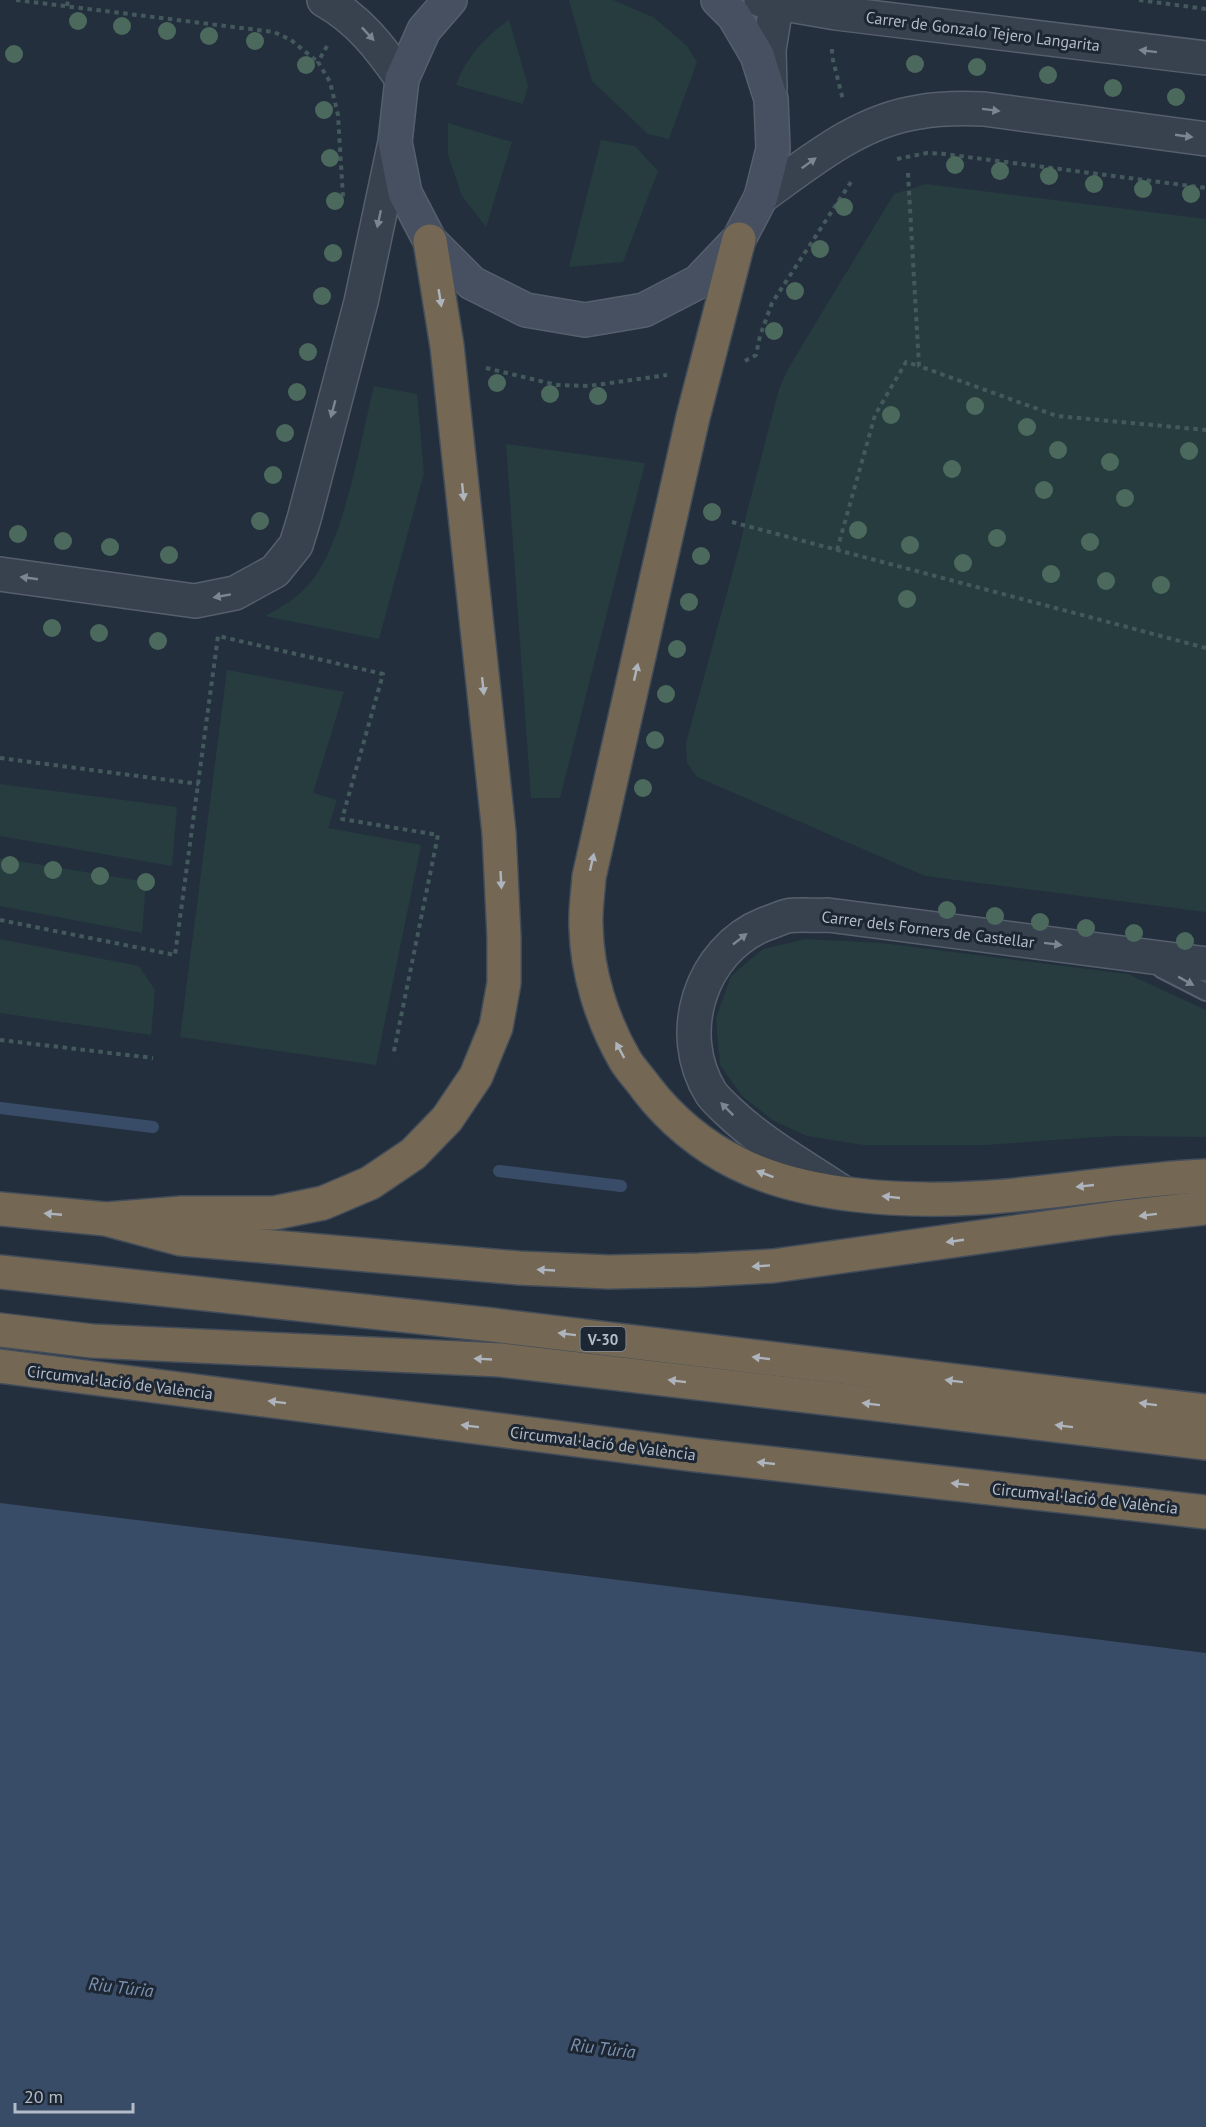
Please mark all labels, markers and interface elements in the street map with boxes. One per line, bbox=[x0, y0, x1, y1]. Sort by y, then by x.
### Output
street label: Carrer de Gonzalo Tejero Langarita bbox=[865, 7, 1101, 55]
one-way arrow bbox=[361, 27, 375, 42]
one-way arrow bbox=[1138, 46, 1157, 56]
one-way arrow bbox=[982, 105, 1001, 115]
one-way arrow bbox=[1175, 132, 1194, 141]
one-way arrow bbox=[800, 157, 816, 169]
one-way arrow bbox=[374, 210, 383, 229]
one-way arrow bbox=[435, 289, 444, 308]
one-way arrow bbox=[328, 400, 337, 418]
one-way arrow bbox=[458, 483, 467, 502]
one-way arrow bbox=[20, 573, 39, 582]
one-way arrow bbox=[213, 592, 232, 601]
one-way arrow bbox=[631, 662, 641, 681]
one-way arrow bbox=[478, 676, 488, 695]
one-way arrow bbox=[588, 853, 598, 871]
one-way arrow bbox=[497, 871, 506, 890]
street label: Carrer dels Forners de Castellar bbox=[820, 906, 1036, 952]
one-way arrow bbox=[732, 933, 748, 946]
one-way arrow bbox=[1044, 939, 1063, 949]
one-way arrow bbox=[1178, 976, 1195, 986]
one-way arrow bbox=[615, 1042, 625, 1059]
one-way arrow bbox=[720, 1103, 734, 1117]
one-way arrow bbox=[756, 1169, 774, 1179]
one-way arrow bbox=[1075, 1182, 1094, 1191]
one-way arrow bbox=[881, 1192, 900, 1202]
one-way arrow bbox=[43, 1209, 62, 1219]
one-way arrow bbox=[1138, 1210, 1157, 1219]
one-way arrow bbox=[945, 1237, 964, 1246]
one-way arrow bbox=[752, 1262, 771, 1271]
one-way arrow bbox=[536, 1265, 555, 1274]
road number: V-30 bbox=[580, 1327, 626, 1351]
one-way arrow bbox=[558, 1330, 577, 1339]
one-way arrow bbox=[751, 1353, 770, 1362]
one-way arrow bbox=[474, 1355, 493, 1364]
street label: Circumval·lació de València bbox=[26, 1361, 214, 1403]
one-way arrow bbox=[668, 1376, 687, 1386]
one-way arrow bbox=[945, 1376, 964, 1386]
one-way arrow bbox=[267, 1397, 286, 1406]
one-way arrow bbox=[861, 1399, 880, 1408]
one-way arrow bbox=[1138, 1400, 1157, 1409]
one-way arrow bbox=[461, 1422, 480, 1431]
street label: Circumval·lació de València bbox=[509, 1422, 697, 1464]
one-way arrow bbox=[1055, 1422, 1074, 1431]
one-way arrow bbox=[757, 1458, 776, 1468]
street label: Circumval·lació de València bbox=[991, 1478, 1179, 1518]
one-way arrow bbox=[950, 1479, 969, 1489]
water label: Riu Túria bbox=[87, 1972, 155, 2002]
water label: Riu Túria bbox=[569, 2033, 637, 2063]
scale bar bbox=[15, 2076, 134, 2114]
text: 20 m bbox=[24, 2085, 63, 2108]

